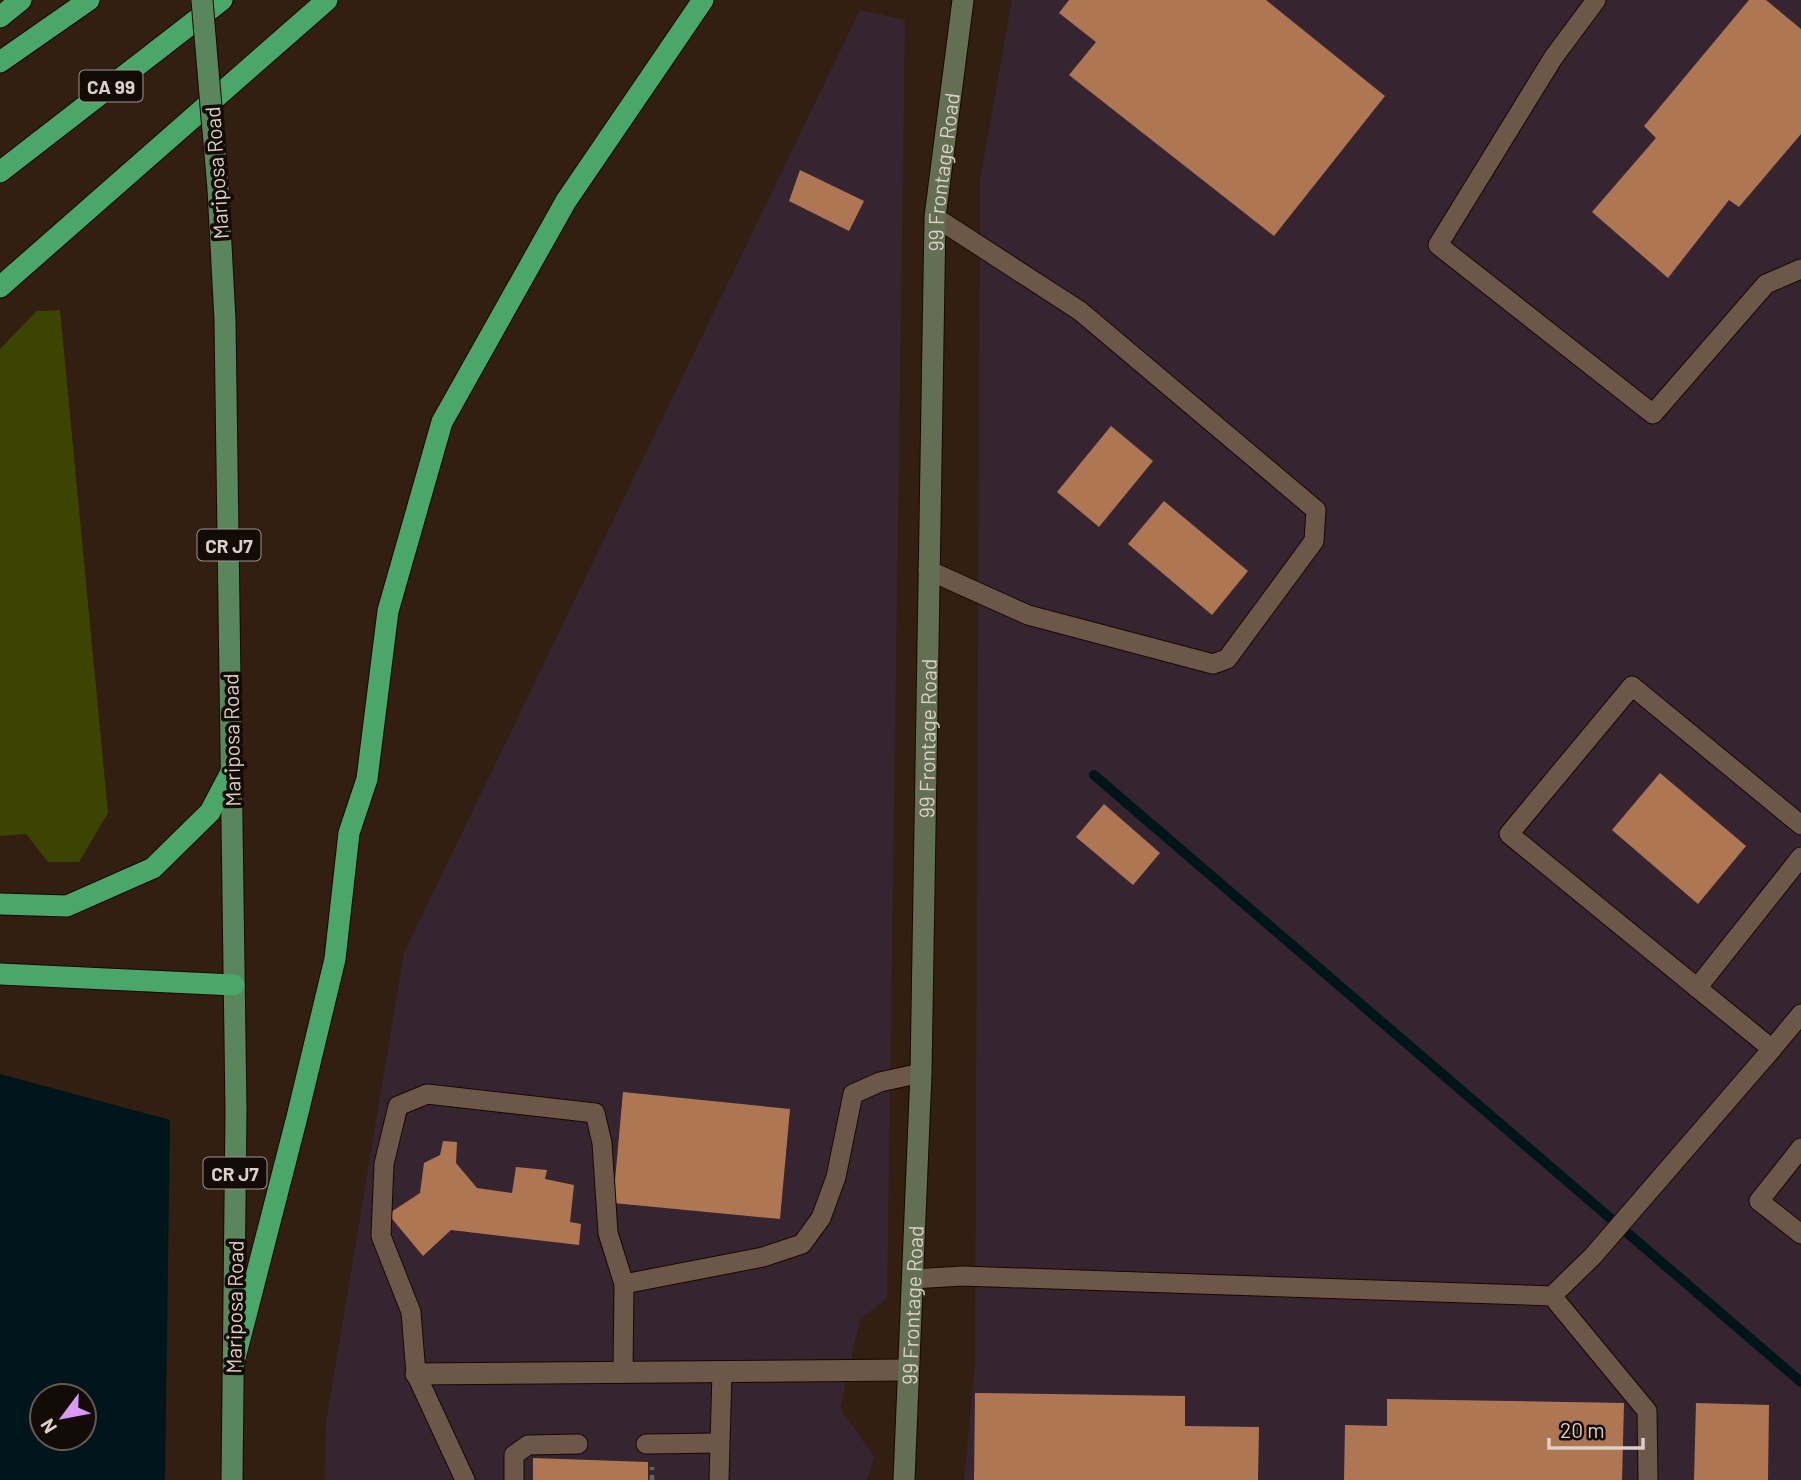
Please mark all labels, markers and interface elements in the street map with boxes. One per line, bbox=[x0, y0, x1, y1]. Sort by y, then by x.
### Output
road number: CA 99 bbox=[80, 71, 142, 102]
street label: 99 Frontage Road bbox=[922, 91, 963, 251]
street label: Mariposa Road bbox=[199, 106, 233, 240]
road number: CR J7 bbox=[198, 530, 260, 560]
street label: 99 Frontage Road bbox=[913, 658, 940, 818]
street label: Mariposa Road bbox=[217, 673, 245, 807]
road number: CR J7 bbox=[204, 1158, 266, 1189]
street label: 99 Frontage Road bbox=[895, 1225, 927, 1385]
street label: Mariposa Road bbox=[220, 1240, 248, 1374]
north arrow bbox=[28, 1382, 98, 1452]
scale bar bbox=[1549, 1406, 1644, 1450]
text: N bbox=[35, 1415, 61, 1438]
text: 20 m bbox=[1560, 1417, 1605, 1442]

